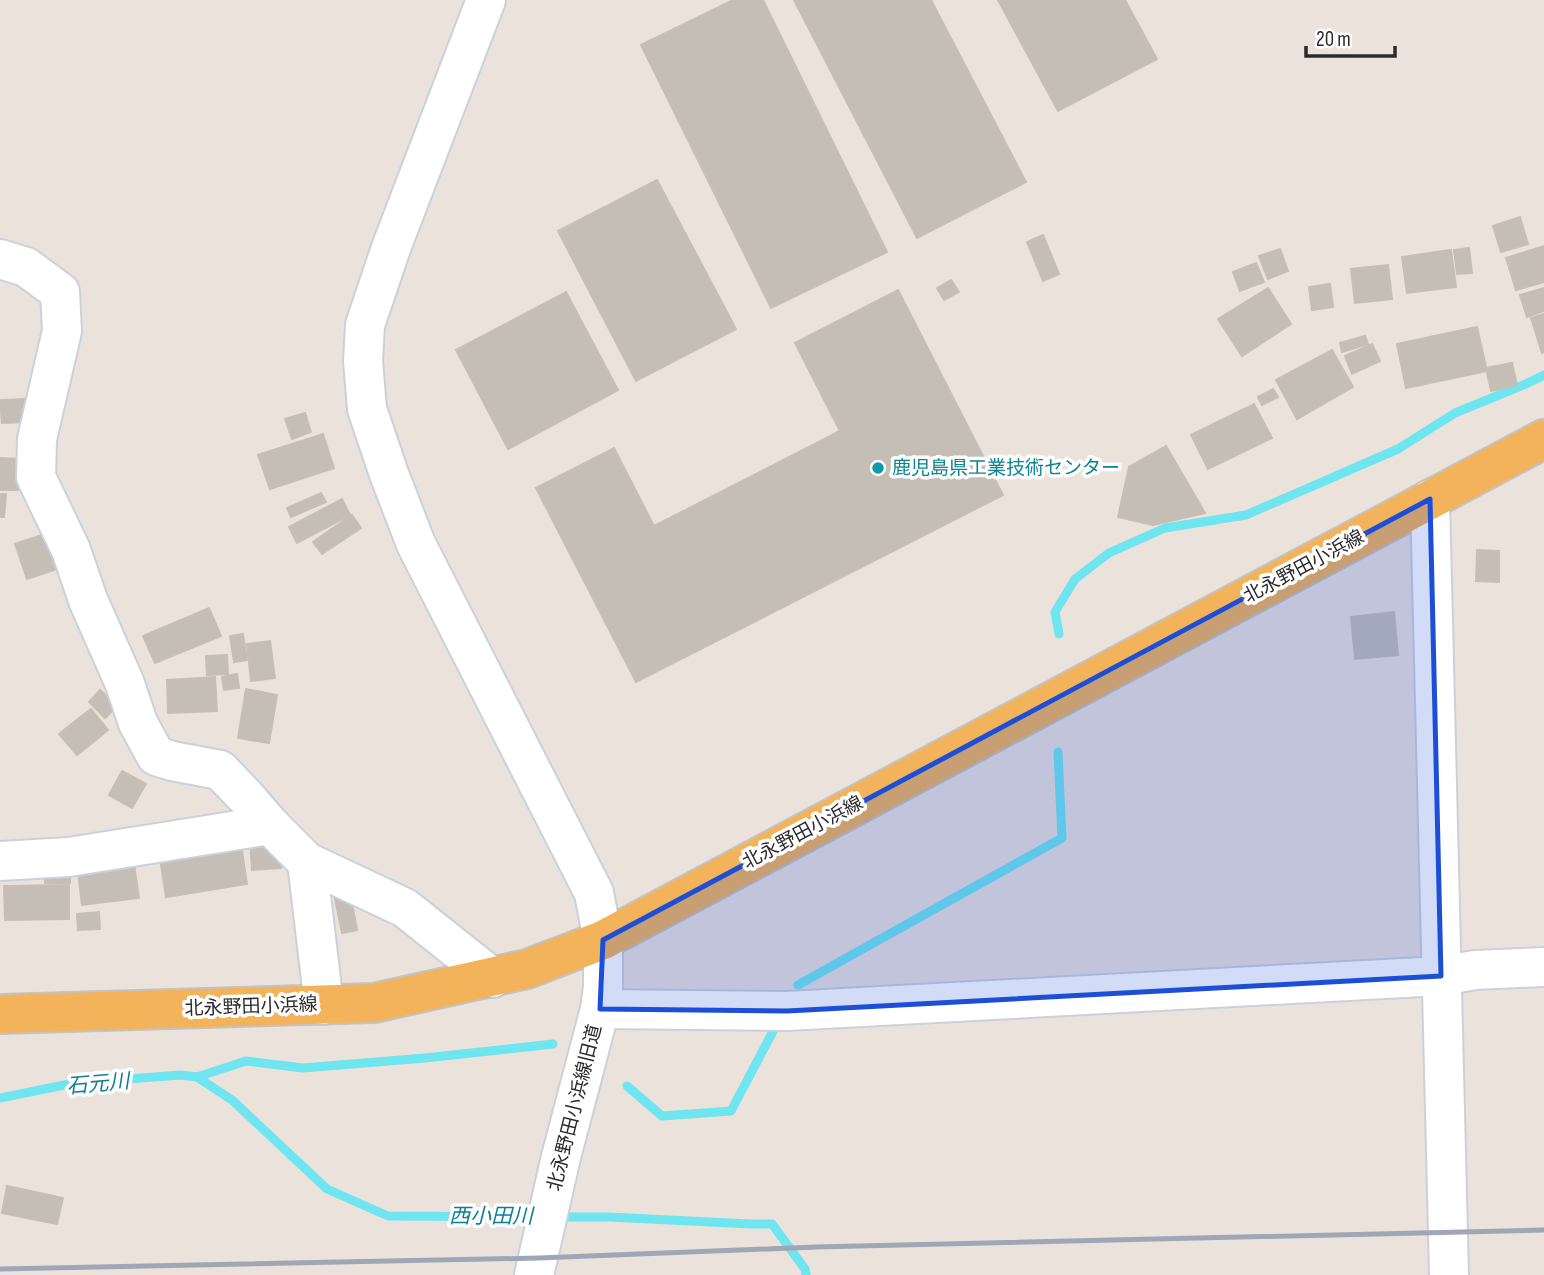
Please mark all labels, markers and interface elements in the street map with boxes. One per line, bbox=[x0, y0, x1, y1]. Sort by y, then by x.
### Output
scale bar bbox=[1306, 14, 1395, 58]
text: 20 m bbox=[1316, 27, 1351, 52]
place label: 鹿児島県工業技術センター bbox=[892, 457, 1120, 480]
marker: 鹿児島県工業技術センター bbox=[870, 460, 886, 476]
street label: 北永野田小浜線 bbox=[1240, 526, 1368, 608]
street label: 北永野田小浜線 bbox=[739, 792, 867, 874]
street label: 北永野田小浜線 bbox=[184, 993, 318, 1021]
street label: 北永野田小浜線旧道 bbox=[543, 1022, 607, 1194]
water label: 石元川 bbox=[66, 1069, 132, 1099]
water label: 西小田川 bbox=[449, 1204, 535, 1229]

